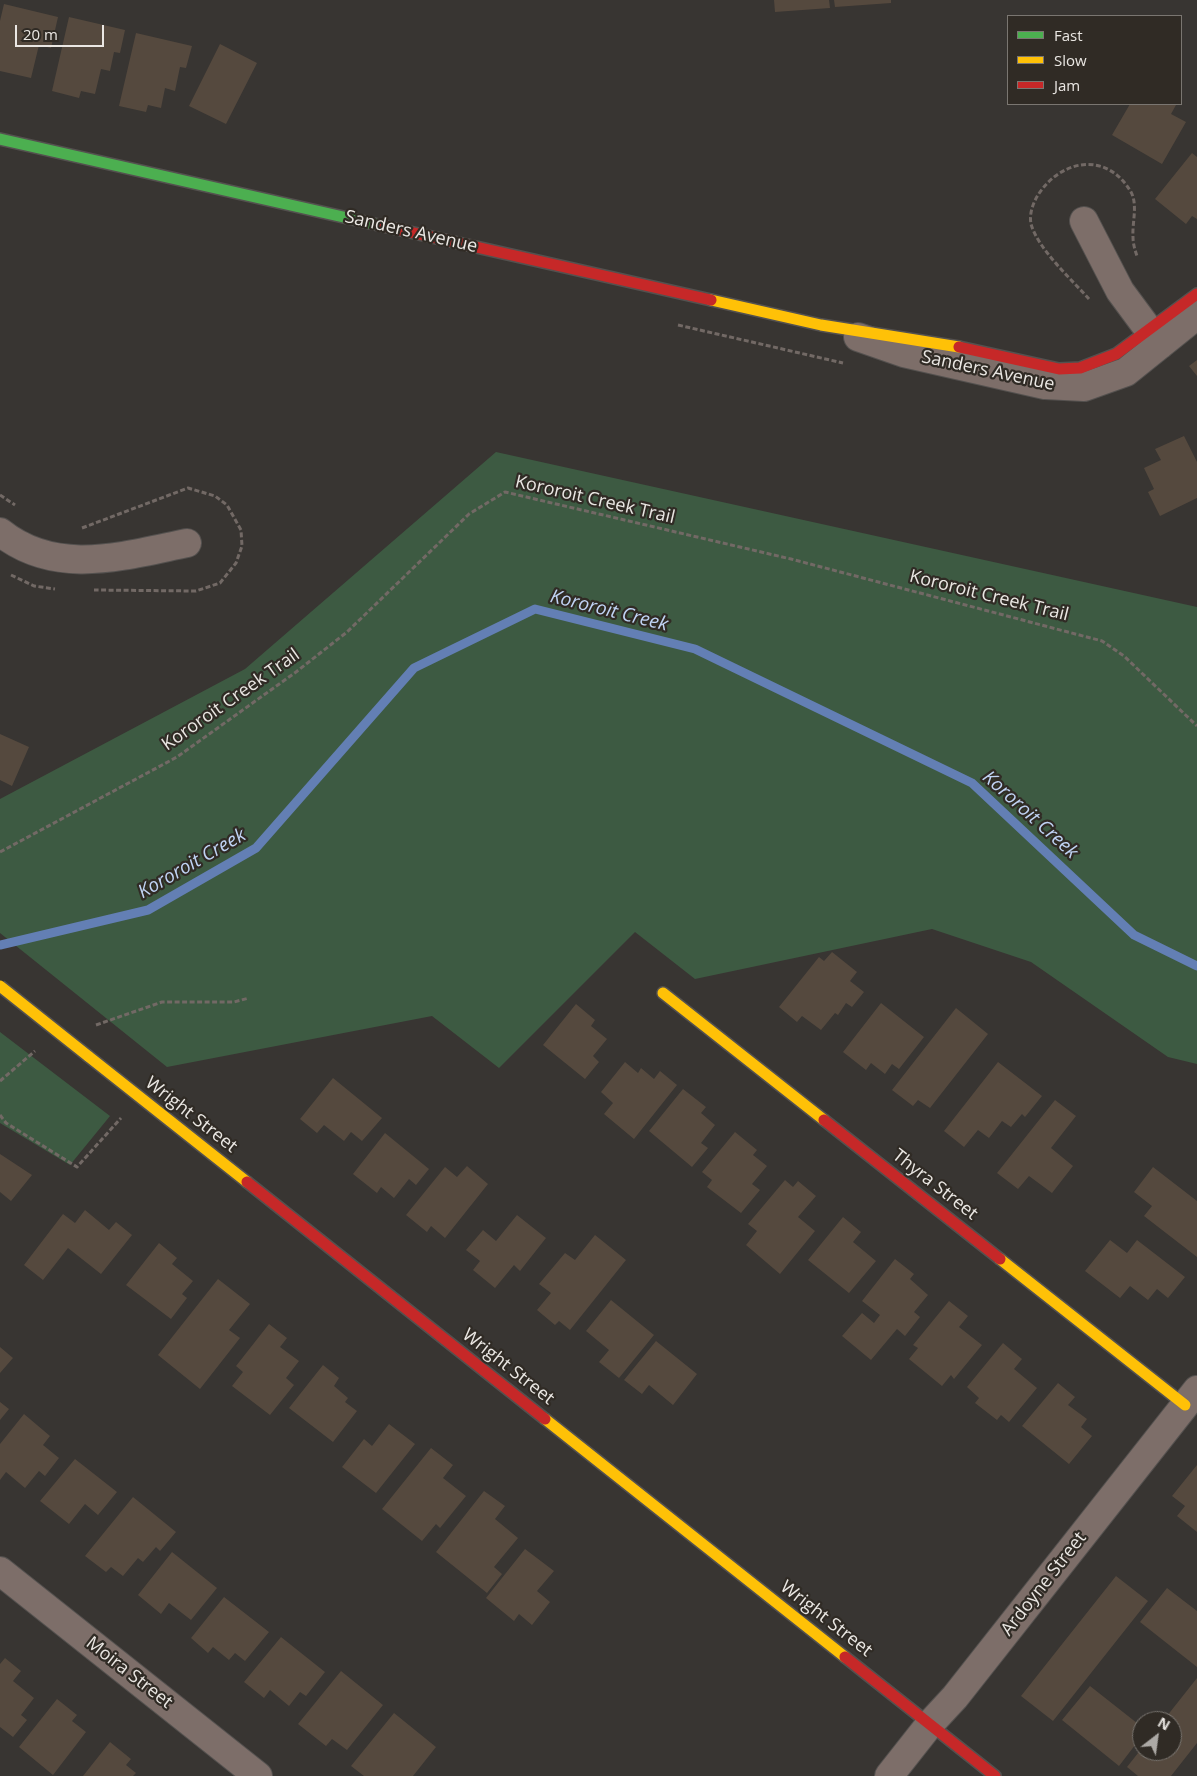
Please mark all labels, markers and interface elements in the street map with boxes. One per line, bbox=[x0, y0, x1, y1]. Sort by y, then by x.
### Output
scale bar bbox=[18, 15, 106, 47]
legend bbox=[1007, 15, 1182, 105]
text: 20 m bbox=[23, 24, 58, 44]
text: Fast bbox=[1054, 25, 1083, 45]
text: Slow bbox=[1054, 50, 1087, 70]
text: Jam bbox=[1054, 75, 1080, 95]
street label: Sanders Avenue bbox=[343, 206, 479, 258]
street label: Sanders Avenue bbox=[920, 346, 1056, 396]
street label: Kororoit Creek Trail bbox=[513, 471, 677, 529]
street label: Kororoit Creek Trail bbox=[907, 566, 1071, 626]
water label: Kororoit Creek bbox=[548, 585, 670, 637]
street label: Kororoit Creek Trail bbox=[158, 644, 304, 756]
water label: Kororoit Creek bbox=[978, 766, 1082, 864]
water label: Kororoit Creek bbox=[134, 824, 250, 904]
street label: Wright Street bbox=[141, 1072, 241, 1158]
street label: Thyra Street bbox=[888, 1145, 982, 1225]
street label: Wright Street bbox=[458, 1324, 558, 1410]
street label: Ardoyne Street bbox=[997, 1528, 1091, 1640]
street label: Wright Street bbox=[776, 1576, 876, 1662]
street label: Moira Street bbox=[81, 1633, 177, 1713]
north arrow bbox=[1132, 1711, 1182, 1761]
text: N bbox=[1155, 1712, 1174, 1735]

